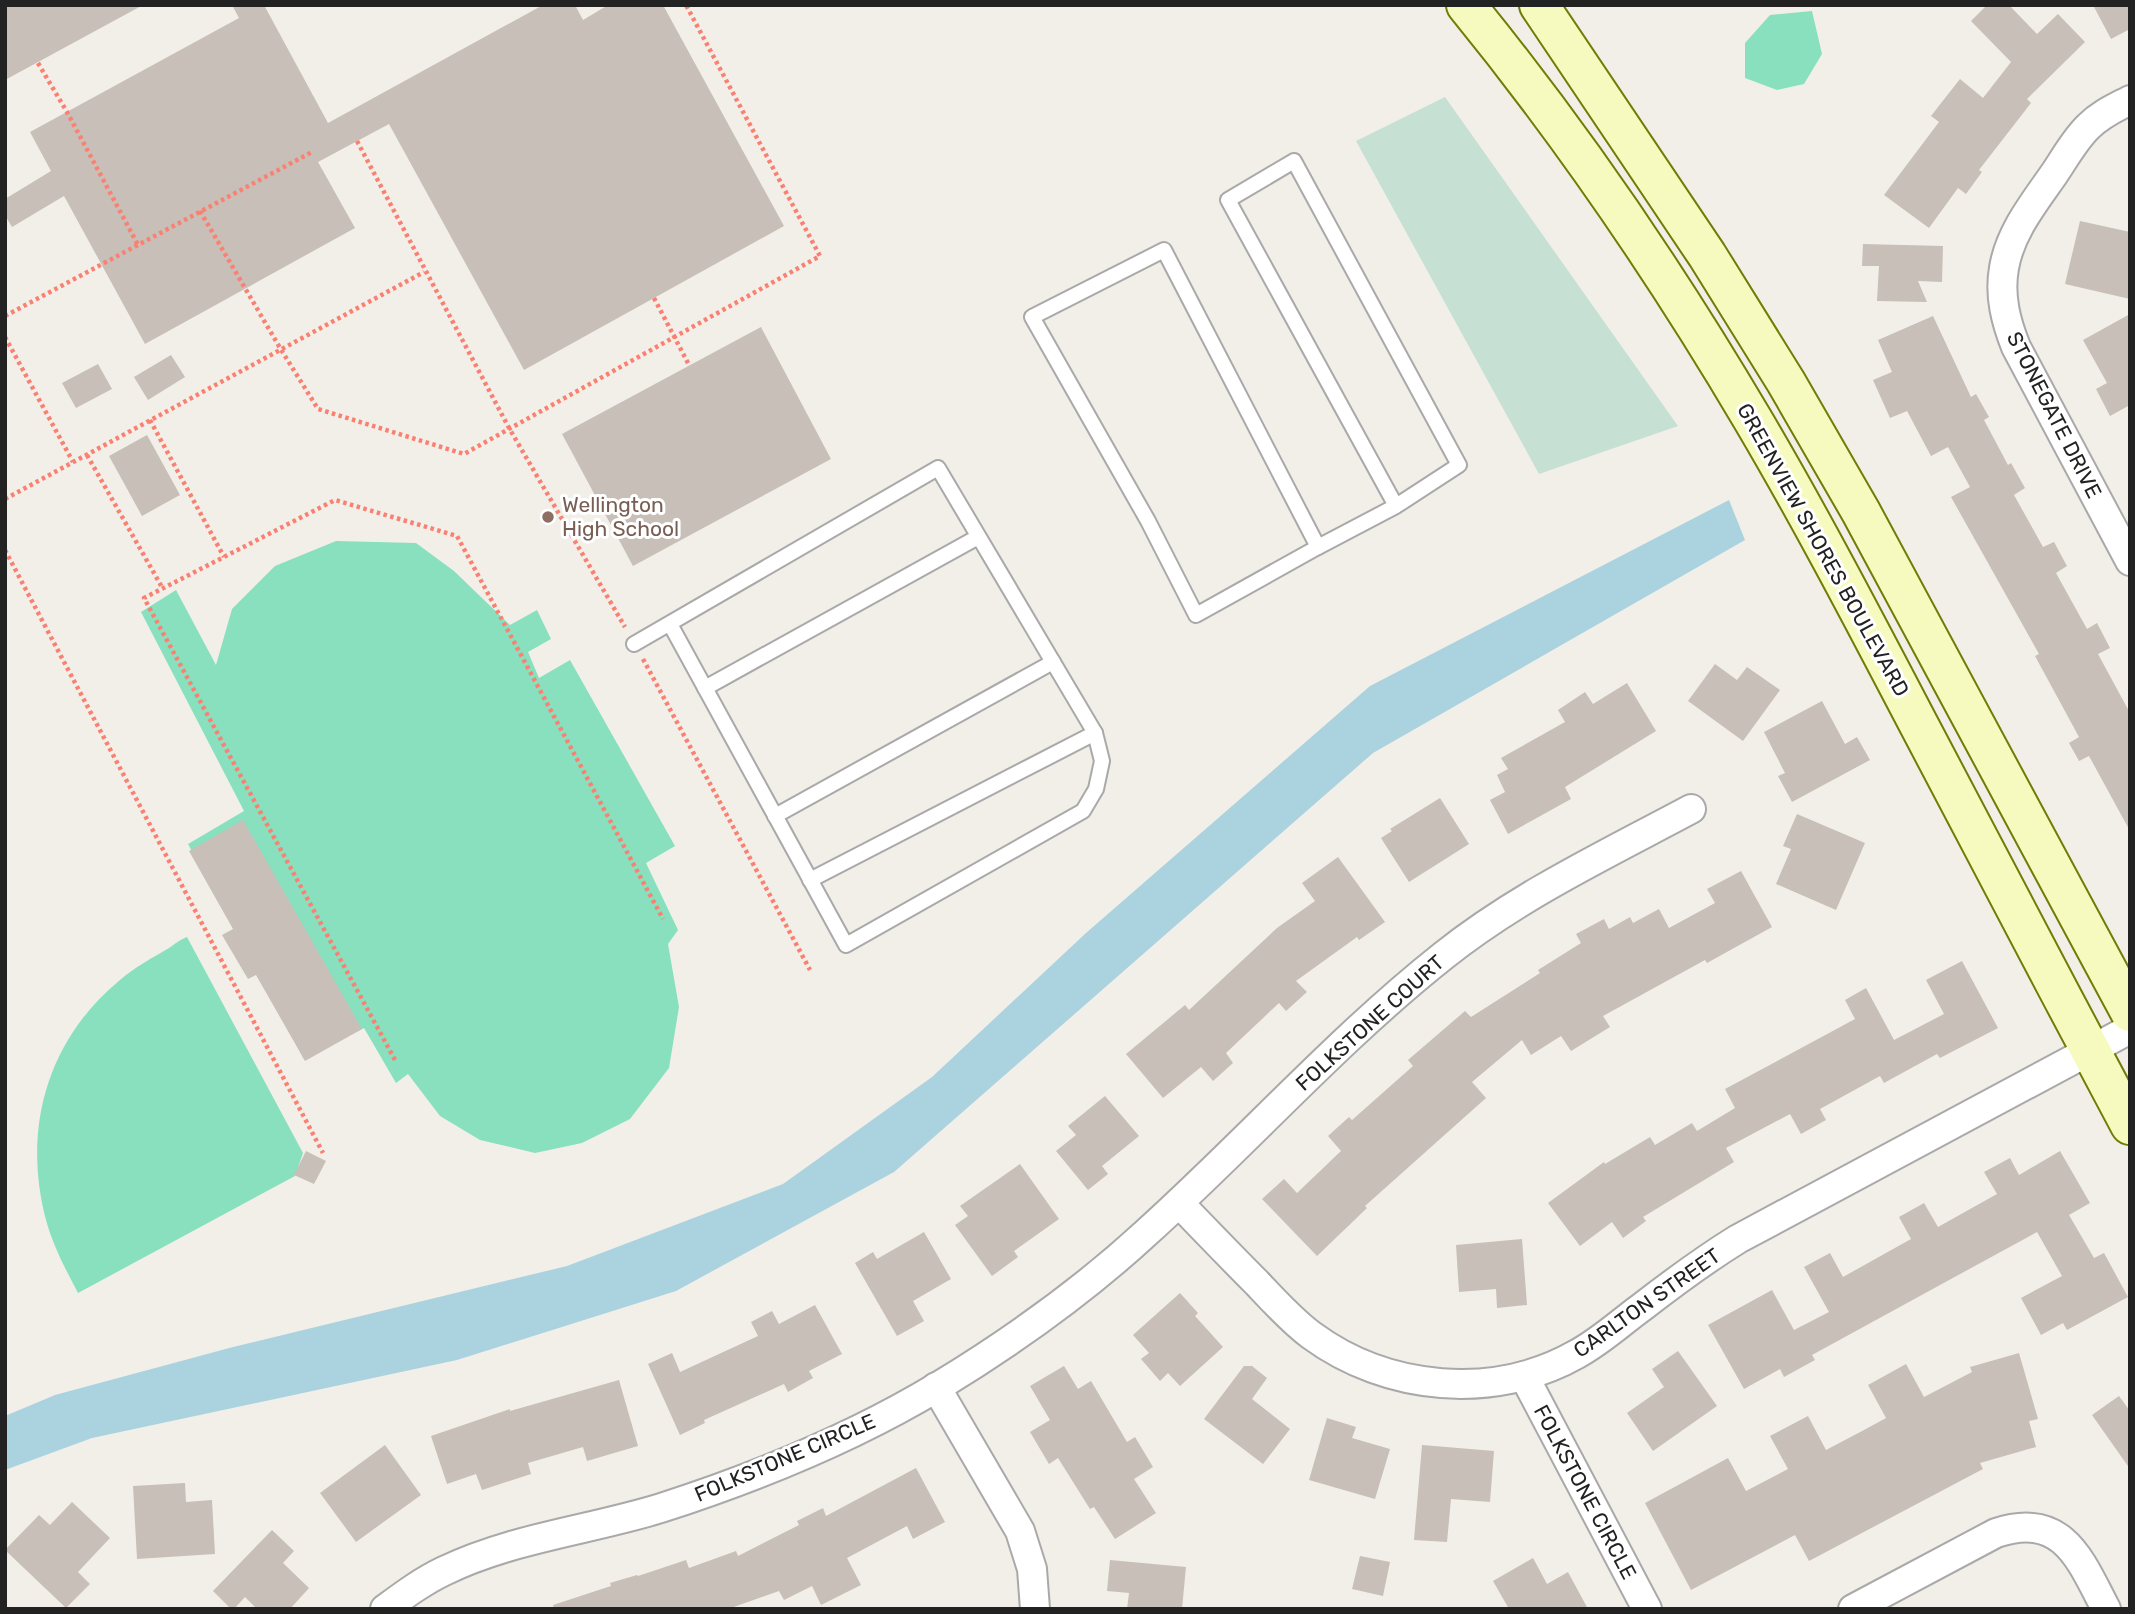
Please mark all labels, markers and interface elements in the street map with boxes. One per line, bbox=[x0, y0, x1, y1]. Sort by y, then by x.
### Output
street label: STONEGATE DRIVE bbox=[2002, 328, 2107, 502]
street label: GREENVIEW SHORES BOULEVARD bbox=[1732, 399, 1915, 701]
place label: Wellington High School bbox=[562, 492, 679, 541]
marker: Wellington High School bbox=[540, 509, 556, 525]
street label: FOLKSTONE COURT bbox=[1290, 950, 1449, 1096]
street label: CARLTON STREET bbox=[1569, 1243, 1725, 1363]
street label: FOLKSTONE CIRCLE bbox=[1529, 1400, 1642, 1583]
street label: FOLKSTONE CIRCLE bbox=[691, 1408, 879, 1507]

